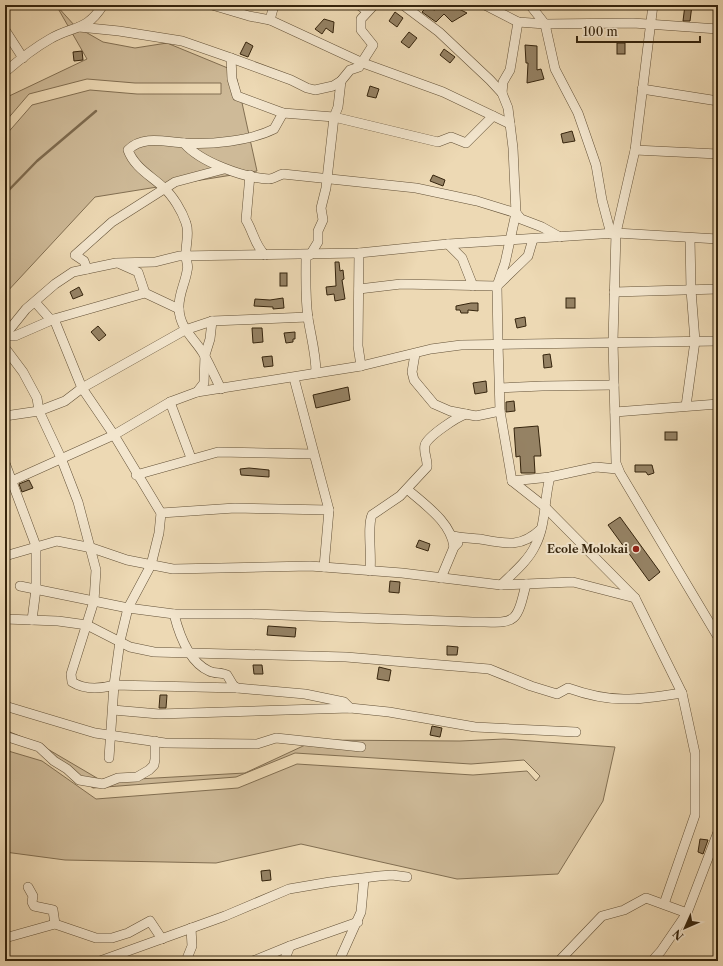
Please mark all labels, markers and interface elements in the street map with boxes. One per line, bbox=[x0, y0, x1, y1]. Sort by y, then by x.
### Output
scale bar bbox=[577, 18, 700, 44]
text: 100 m bbox=[583, 24, 618, 39]
place label: Ecole Molokai bbox=[547, 542, 628, 556]
marker: Ecole Molokai bbox=[631, 544, 641, 554]
north arrow bbox=[665, 908, 705, 948]
text: N bbox=[669, 926, 686, 943]

